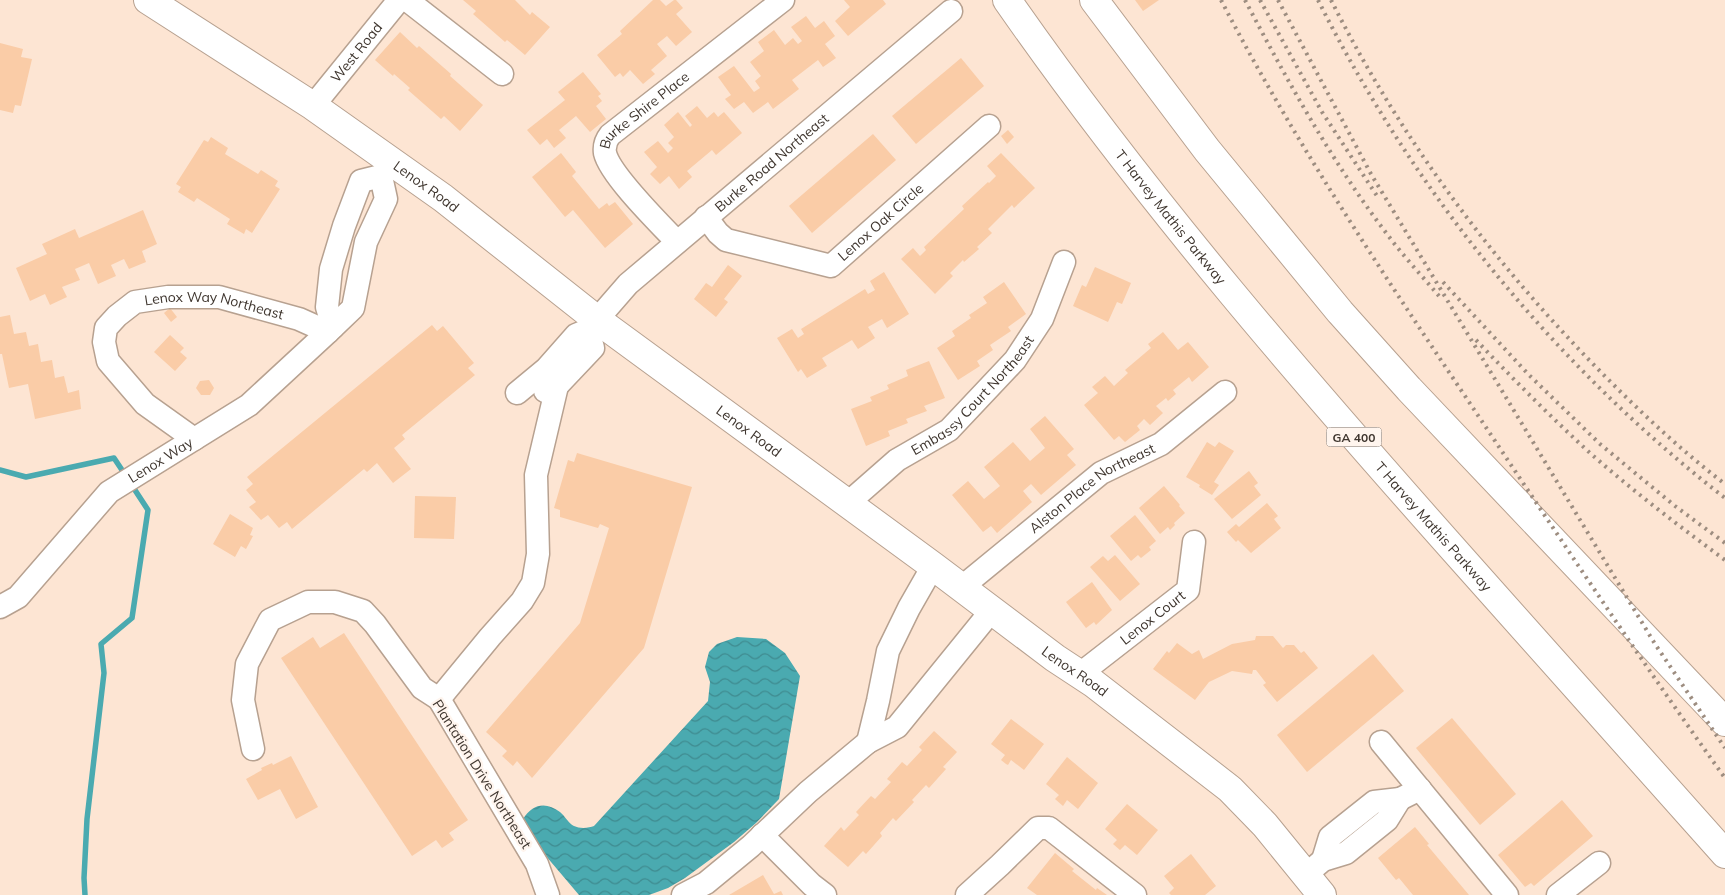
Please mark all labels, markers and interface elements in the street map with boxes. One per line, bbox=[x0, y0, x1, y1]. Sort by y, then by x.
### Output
street label: West Road bbox=[327, 19, 386, 86]
street label: Burke Shire Place bbox=[596, 68, 693, 151]
street label: Burke Road Northeast bbox=[711, 109, 832, 216]
street label: T Harvey Mathis Parkway bbox=[1111, 146, 1230, 289]
street label: Lenox Road bbox=[390, 157, 463, 216]
street label: Lenox Oak Circle bbox=[834, 179, 927, 265]
street label: Lenox Way Northeast bbox=[143, 288, 286, 323]
street label: Embassy Court Northeast bbox=[908, 332, 1038, 459]
street label: Lenox Road bbox=[713, 401, 785, 461]
road number: GA 400 bbox=[1326, 428, 1382, 447]
street label: Lenox Way bbox=[125, 433, 197, 487]
street label: Alston Place Northeast bbox=[1025, 439, 1158, 537]
street label: T Harvey Mathis Parkway bbox=[1371, 458, 1496, 596]
street label: Lenox Court bbox=[1116, 586, 1189, 649]
street label: Lenox Road bbox=[1038, 642, 1112, 700]
street label: Plantation Drive Northeast bbox=[429, 696, 535, 852]

